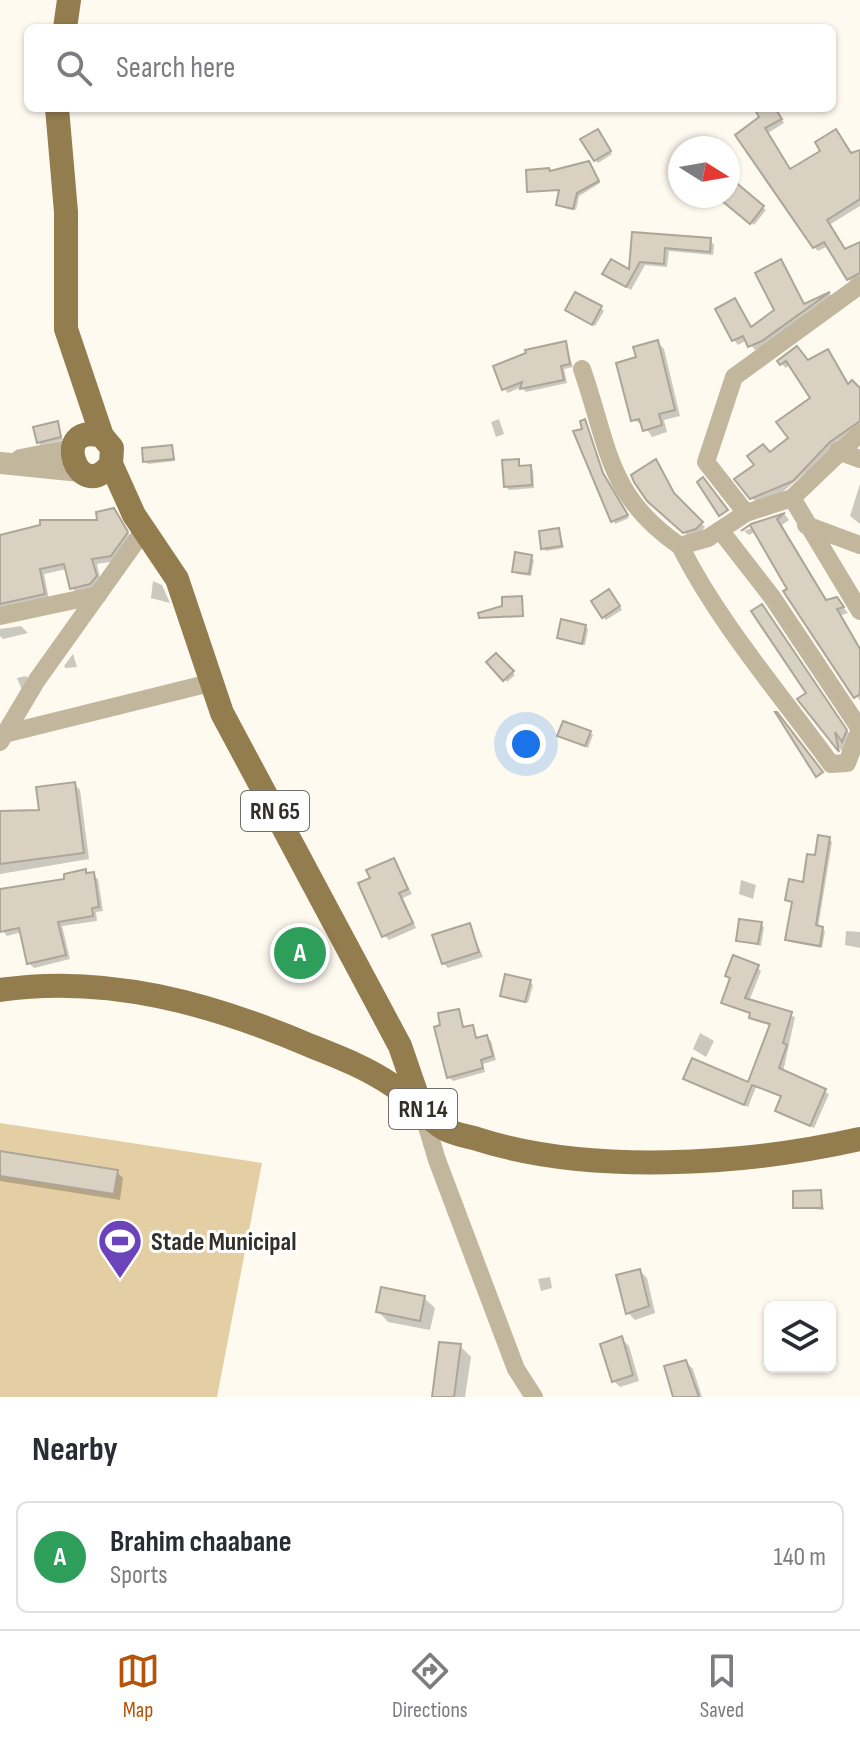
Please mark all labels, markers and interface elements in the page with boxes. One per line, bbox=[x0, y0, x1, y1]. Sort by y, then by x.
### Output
search box bbox=[24, 24, 836, 112]
icon: search bbox=[52, 46, 96, 90]
text: Search here bbox=[116, 50, 235, 86]
north arrow bbox=[668, 136, 740, 208]
your location bbox=[506, 724, 546, 764]
road number: RN 65 bbox=[241, 791, 309, 831]
pin: A bbox=[274, 923, 326, 983]
road number: RN 14 bbox=[389, 1089, 457, 1129]
sports icon: Stade Municipal bbox=[96, 1217, 144, 1280]
place label: Stade Municipal bbox=[151, 1227, 296, 1258]
map controls bbox=[764, 1301, 836, 1373]
button: layers bbox=[764, 1301, 836, 1373]
text: Nearby bbox=[32, 1429, 118, 1470]
text: Brahim chaabane bbox=[110, 1524, 291, 1560]
text: A bbox=[54, 1542, 66, 1573]
text: 140 m bbox=[774, 1542, 826, 1573]
text: Sports bbox=[110, 1560, 168, 1591]
tab: Map bbox=[116, 1649, 160, 1724]
tab: Directions bbox=[392, 1649, 468, 1724]
tab: Saved bbox=[700, 1649, 744, 1724]

